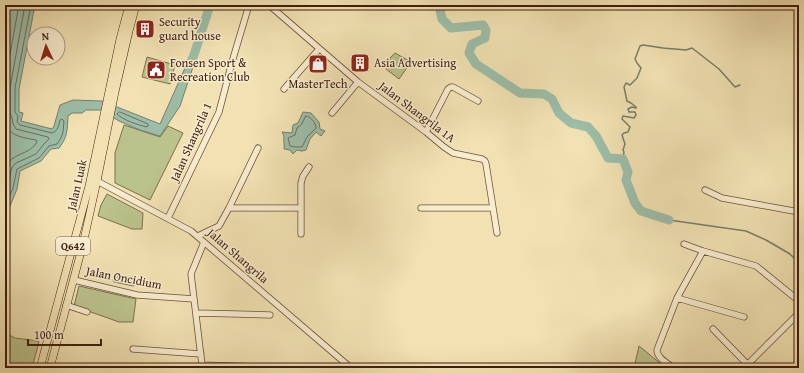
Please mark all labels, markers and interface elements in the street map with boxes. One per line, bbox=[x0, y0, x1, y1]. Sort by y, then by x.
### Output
place label: Security guard house bbox=[159, 13, 221, 44]
building icon: Security guard house bbox=[134, 18, 156, 40]
north arrow bbox=[26, 26, 66, 66]
text: N bbox=[41, 28, 50, 44]
building icon: Asia Advertising bbox=[349, 52, 371, 74]
shop icon: MasterTech bbox=[307, 53, 329, 75]
place label: Fonsen Sport & Recreation Club bbox=[170, 54, 250, 85]
place label: Asia Advertising bbox=[374, 54, 456, 71]
public building icon: Fonsen Sport & Recreation Club bbox=[145, 59, 167, 81]
place label: MasterTech bbox=[289, 75, 348, 92]
street label: Jalan Shangrila 1A bbox=[374, 76, 460, 146]
street label: Jalan Shangrila 1 bbox=[165, 99, 216, 186]
street label: Jalan Luak bbox=[62, 157, 91, 214]
street label: Jalan Shangrila bbox=[202, 223, 273, 287]
road number: Q642 bbox=[56, 237, 90, 255]
street label: Jalan Oncidium bbox=[83, 261, 164, 293]
scale bar bbox=[28, 321, 101, 347]
text: 100 m bbox=[34, 326, 64, 343]

